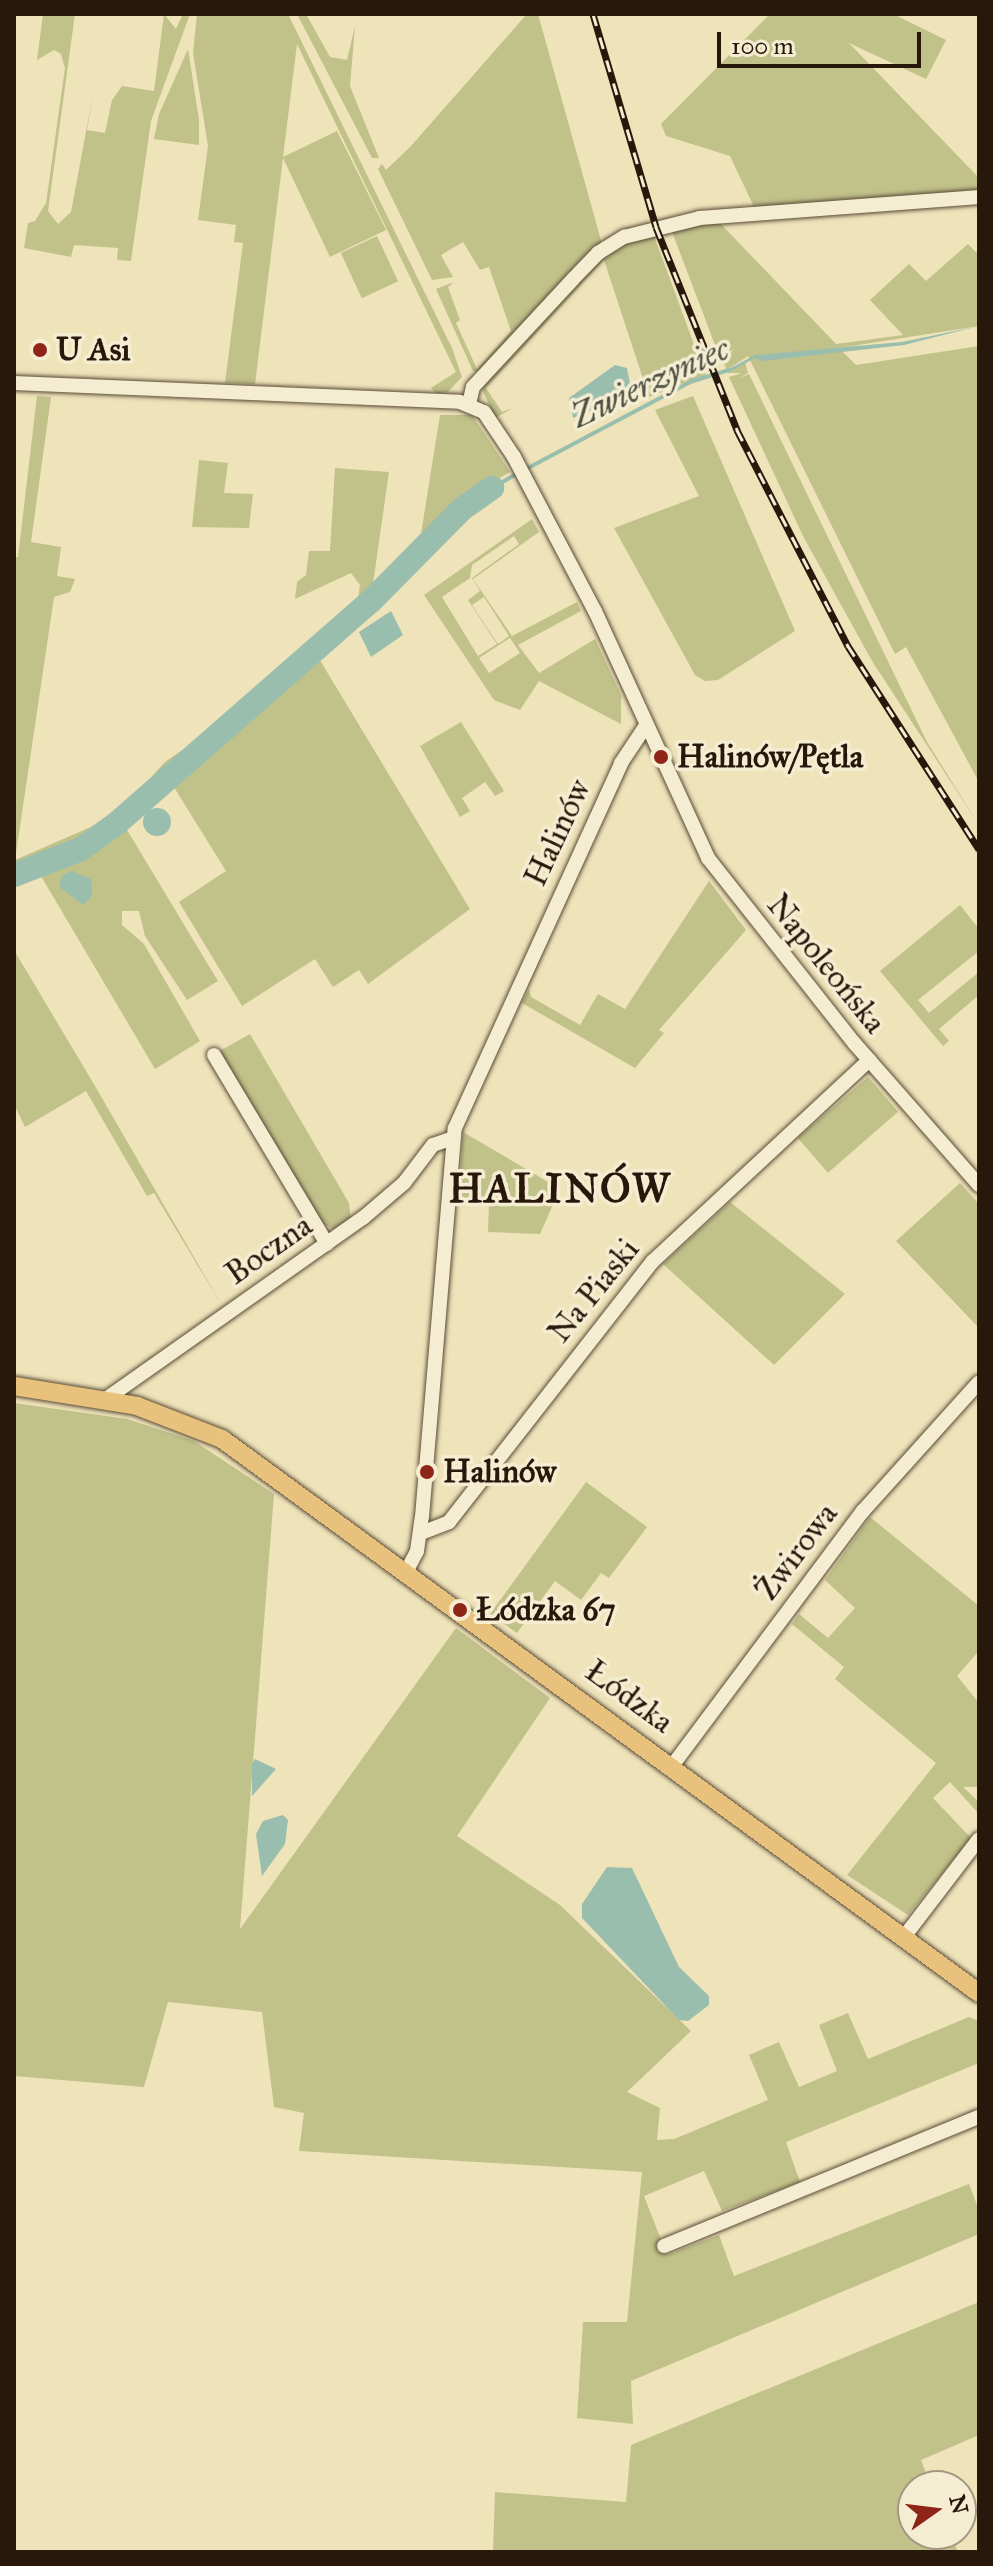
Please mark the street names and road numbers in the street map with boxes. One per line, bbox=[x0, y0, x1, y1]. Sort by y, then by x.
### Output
street label: Halinów bbox=[517, 774, 599, 892]
street label: Napoleońska bbox=[758, 887, 894, 1041]
street label: Boczna bbox=[218, 1207, 320, 1293]
street label: Na Piaski bbox=[540, 1231, 648, 1351]
street label: Żwirowa bbox=[748, 1496, 846, 1608]
street label: Łódzka bbox=[578, 1652, 680, 1742]

